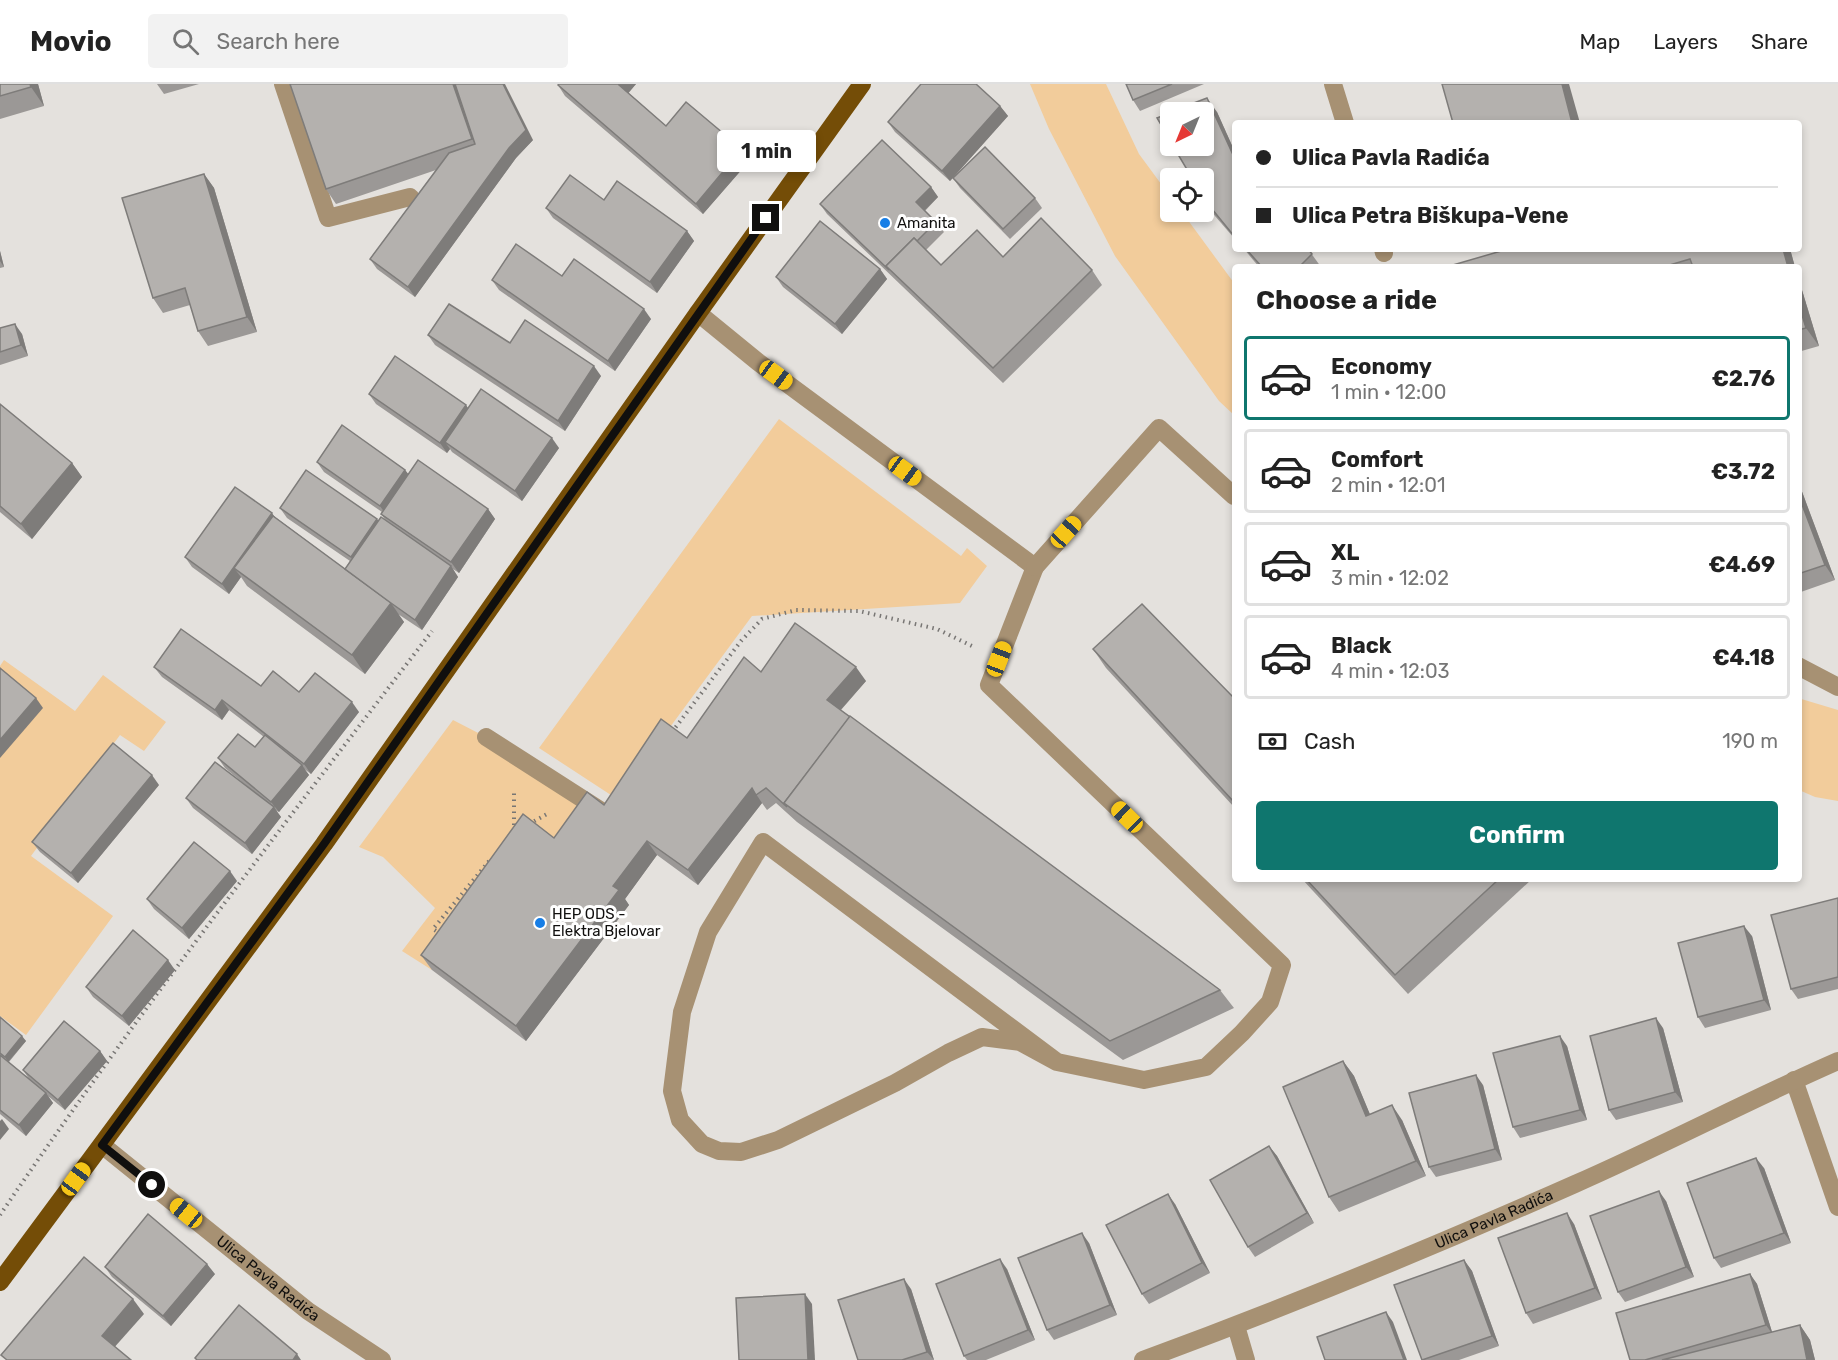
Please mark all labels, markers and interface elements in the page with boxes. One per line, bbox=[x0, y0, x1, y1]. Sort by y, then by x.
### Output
search box bbox=[148, 14, 568, 68]
text: Movio bbox=[30, 25, 112, 58]
icon: search bbox=[169, 25, 202, 58]
text: Search here bbox=[217, 28, 340, 55]
text: Map bbox=[1579, 29, 1620, 54]
text: Layers bbox=[1653, 29, 1718, 54]
text: Share bbox=[1751, 29, 1808, 54]
north arrow bbox=[1160, 102, 1214, 156]
map controls bbox=[1160, 102, 1214, 222]
callout: 1 min bbox=[716, 131, 816, 173]
text: 1 min bbox=[741, 139, 792, 163]
text: Ulica Pavla Radića bbox=[1292, 144, 1490, 171]
button: locate bbox=[1160, 168, 1214, 222]
text: Ulica Petra Biškupa-Vene bbox=[1292, 202, 1568, 229]
route end bbox=[752, 204, 779, 231]
place label: Amanita bbox=[897, 214, 956, 232]
marker: Amanita bbox=[878, 216, 892, 230]
text: Choose a ride bbox=[1256, 284, 1437, 316]
icon: car bbox=[1259, 351, 1313, 405]
text: Economy bbox=[1331, 353, 1432, 380]
car bbox=[756, 357, 796, 393]
text: €2.76 bbox=[1712, 365, 1775, 392]
text: 1 min · 12:00 bbox=[1331, 380, 1446, 404]
icon: car bbox=[1259, 444, 1313, 498]
text: Comfort bbox=[1331, 446, 1423, 473]
car bbox=[885, 453, 925, 489]
text: €3.72 bbox=[1711, 458, 1775, 485]
text: 2 min · 12:01 bbox=[1331, 473, 1445, 497]
car bbox=[1047, 513, 1085, 551]
icon: car bbox=[1259, 537, 1313, 591]
text: XL bbox=[1331, 539, 1359, 566]
text: €4.69 bbox=[1708, 551, 1775, 578]
text: 3 min · 12:02 bbox=[1331, 566, 1449, 590]
icon: car bbox=[1259, 630, 1313, 684]
text: Black bbox=[1331, 632, 1392, 659]
car bbox=[984, 639, 1014, 679]
text: €4.18 bbox=[1712, 644, 1775, 671]
text: 4 min · 12:03 bbox=[1331, 659, 1450, 683]
icon: cash bbox=[1256, 725, 1289, 758]
text: Cash bbox=[1304, 728, 1355, 755]
text: 190 m bbox=[1722, 729, 1778, 753]
car bbox=[1108, 798, 1146, 836]
button: Confirm bbox=[1256, 801, 1778, 870]
place label: HEP ODS - Elektra Bjelovar bbox=[552, 905, 661, 940]
marker: HEP ODS - Elektra Bjelovar bbox=[533, 916, 547, 930]
car bbox=[58, 1159, 94, 1199]
route start bbox=[138, 1171, 165, 1198]
street label: Ulica Pavla Radića bbox=[1432, 1186, 1556, 1253]
car bbox=[166, 1195, 206, 1231]
street label: Ulica Pavla Radića bbox=[213, 1232, 323, 1325]

